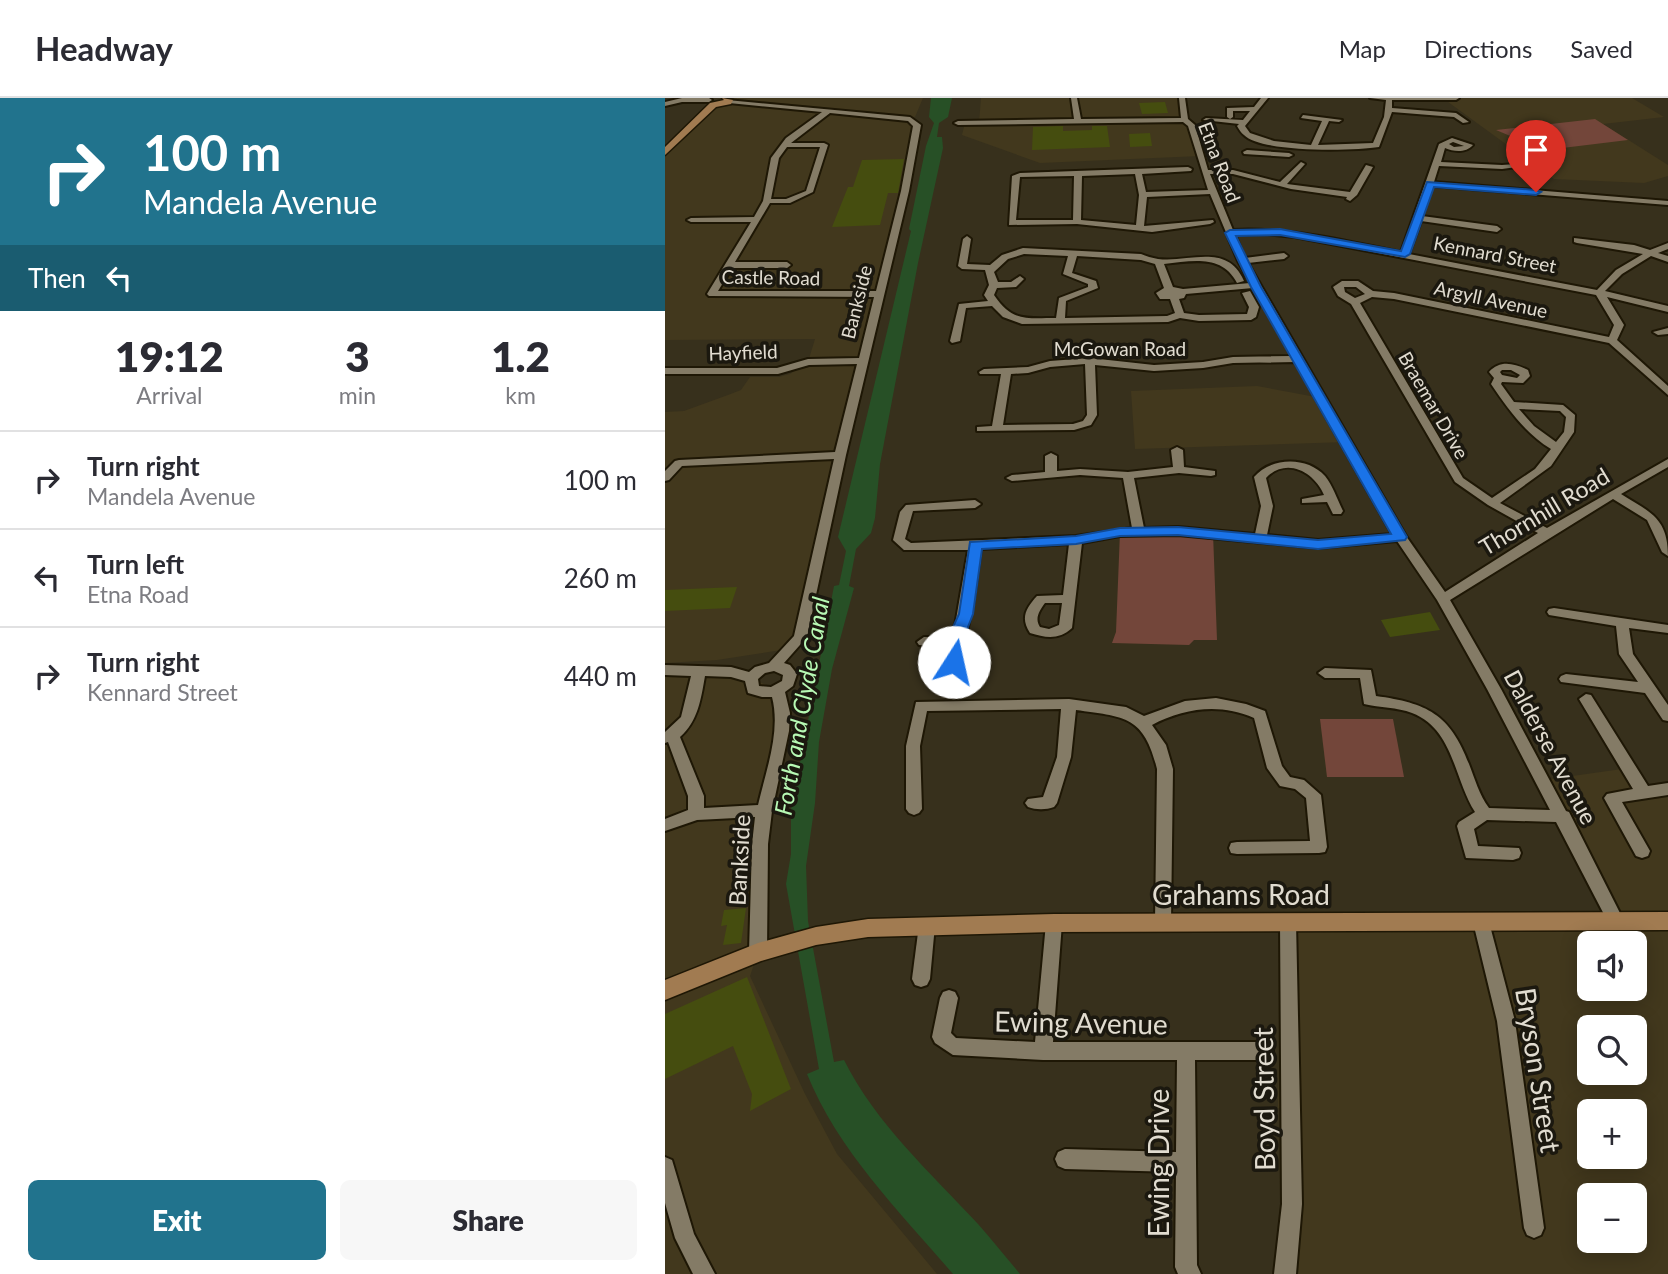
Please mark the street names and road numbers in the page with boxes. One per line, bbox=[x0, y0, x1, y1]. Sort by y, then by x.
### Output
street label: Etna Road bbox=[1194, 118, 1246, 206]
street label: Kennard Street bbox=[1432, 231, 1559, 277]
street label: Bankside bbox=[836, 263, 876, 341]
street label: Castle Road bbox=[721, 265, 821, 289]
street label: Argyll Avenue bbox=[1432, 276, 1550, 322]
street label: McGowan Road bbox=[1054, 337, 1186, 360]
street label: Hayfield bbox=[708, 339, 778, 365]
street label: Braemar Drive bbox=[1394, 347, 1474, 463]
street label: Thornhill Road bbox=[1474, 461, 1614, 561]
street label: Dalderse Avenue bbox=[1499, 665, 1603, 829]
street label: Bankside bbox=[723, 814, 755, 906]
street label: Grahams Road bbox=[1152, 877, 1330, 911]
street label: Bryson Street bbox=[1509, 985, 1569, 1155]
street label: Ewing Avenue bbox=[994, 1003, 1168, 1041]
street label: Boyd Street bbox=[1245, 1027, 1281, 1171]
street label: Ewing Drive bbox=[1141, 1089, 1175, 1237]

